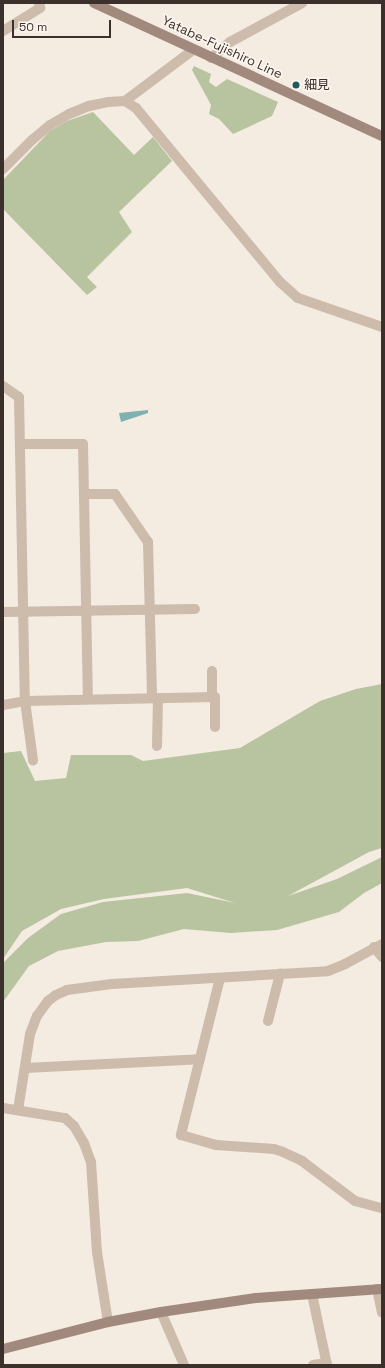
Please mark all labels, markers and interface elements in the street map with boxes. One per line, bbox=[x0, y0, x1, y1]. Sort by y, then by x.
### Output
scale bar bbox=[14, 12, 113, 38]
street label: Yatabe-Fujishiro Line bbox=[159, 13, 285, 83]
text: 50 m bbox=[19, 19, 47, 35]
place label: 細見 bbox=[304, 77, 330, 93]
marker: 細見 bbox=[291, 80, 301, 90]

